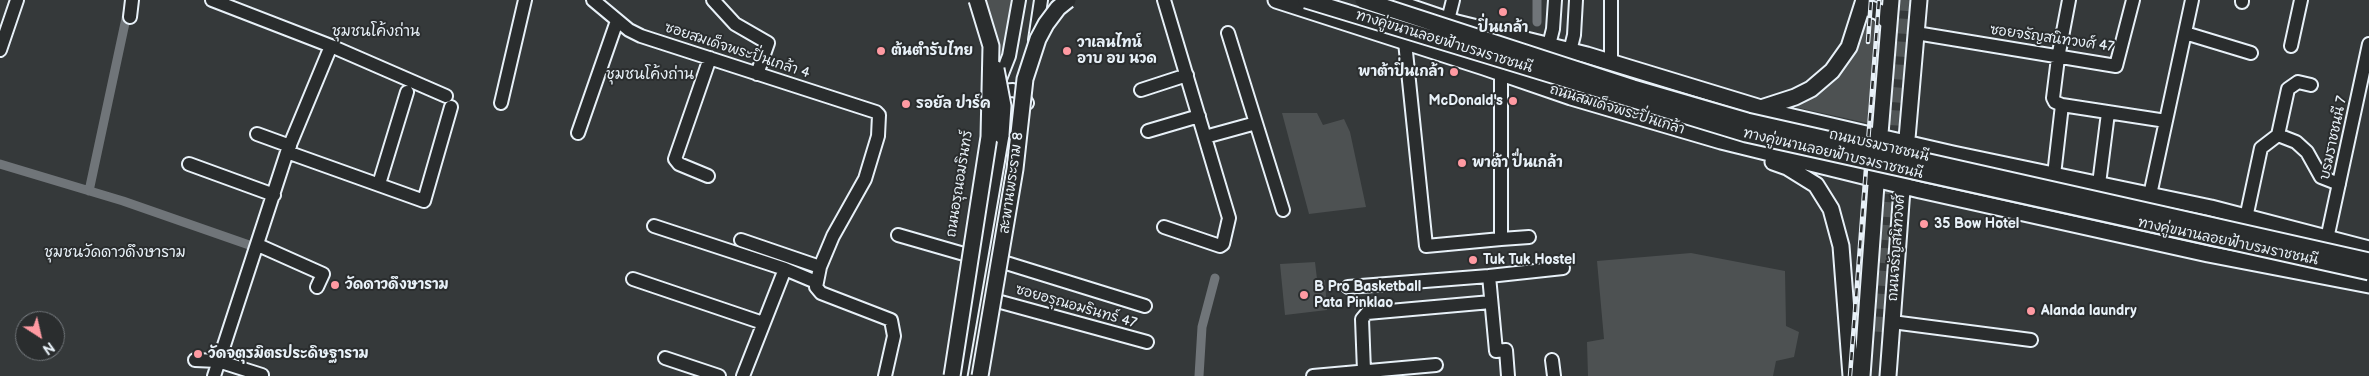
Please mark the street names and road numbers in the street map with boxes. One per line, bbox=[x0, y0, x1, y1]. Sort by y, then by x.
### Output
street label: ทางคู่ขนานลอยฟ้าบรมราชชนนี bbox=[1353, 7, 1535, 77]
street label: ซอยสมเด็จพระปิ่นเกล้า 4 bbox=[662, 20, 812, 82]
street label: ซอยจรัญสนิทวงศ์ 47 bbox=[1989, 22, 2115, 56]
street label: ถนนสมเด็จพระปิ่นเกล้า bbox=[1547, 81, 1687, 139]
street label: บรมราชชนนี 7 bbox=[2317, 95, 2351, 181]
street label: ทางคู่ขนานลอยฟ้าบรมราชชนนี bbox=[1741, 125, 1925, 183]
street label: ถนนบรมราชชนนี bbox=[1827, 126, 1931, 166]
street label: ถนนอรุณอมรินทร์ bbox=[943, 129, 977, 239]
street label: สะพานพระราม 8 bbox=[997, 131, 1027, 235]
street label: ถนนจรัญสนิทวงศ์ bbox=[1885, 194, 1909, 302]
street label: ทางคู่ขนานลอยฟ้าบรมราชชนนี bbox=[2136, 215, 2320, 269]
street label: ซอยอรุณอมรินทร์ 47 bbox=[1013, 282, 1139, 332]

